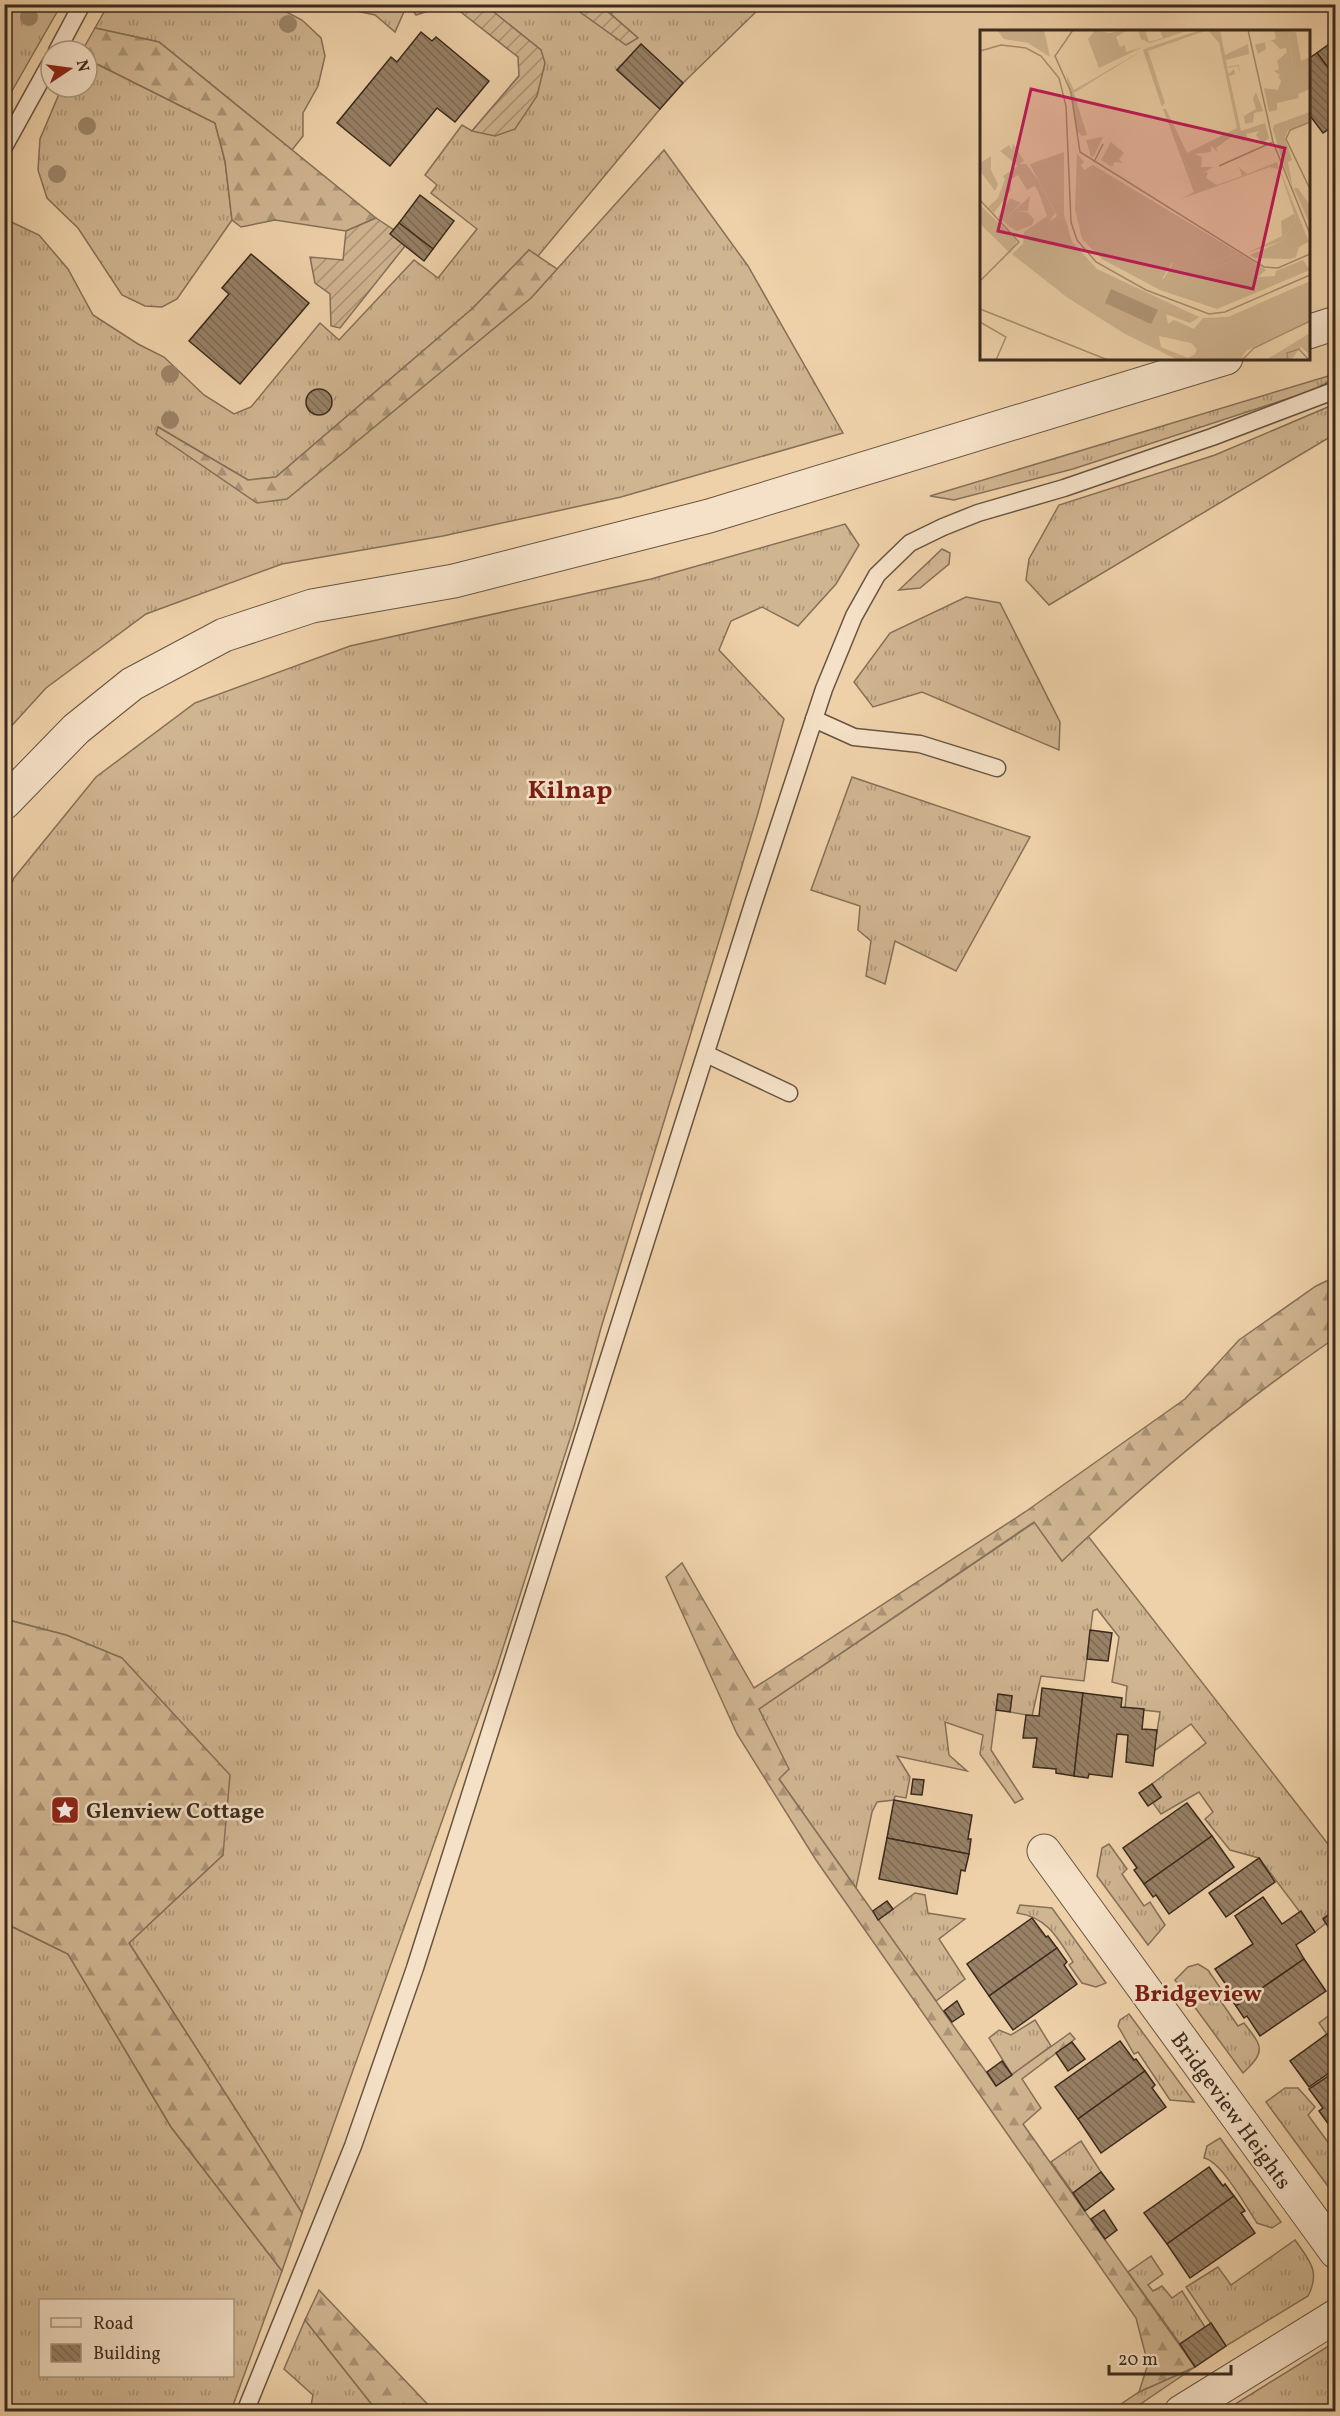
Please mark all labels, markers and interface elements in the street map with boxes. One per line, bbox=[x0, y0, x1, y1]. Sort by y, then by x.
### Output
inset map bbox=[980, 30, 1310, 360]
north arrow bbox=[39, 39, 99, 99]
text: N bbox=[70, 58, 94, 75]
district label: Kilnap bbox=[528, 773, 612, 809]
place icon: Glenview Cottage bbox=[49, 1794, 81, 1826]
place label: Glenview Cottage bbox=[86, 1797, 265, 1828]
district label: Bridgeview bbox=[1134, 1978, 1262, 2012]
street label: Bridgeview Heights bbox=[1162, 2026, 1298, 2197]
legend bbox=[39, 2299, 234, 2377]
text: Road bbox=[93, 2312, 134, 2337]
scale bar bbox=[1109, 2338, 1230, 2376]
text: Building bbox=[93, 2342, 161, 2367]
text: 20 m bbox=[1118, 2348, 1158, 2373]

